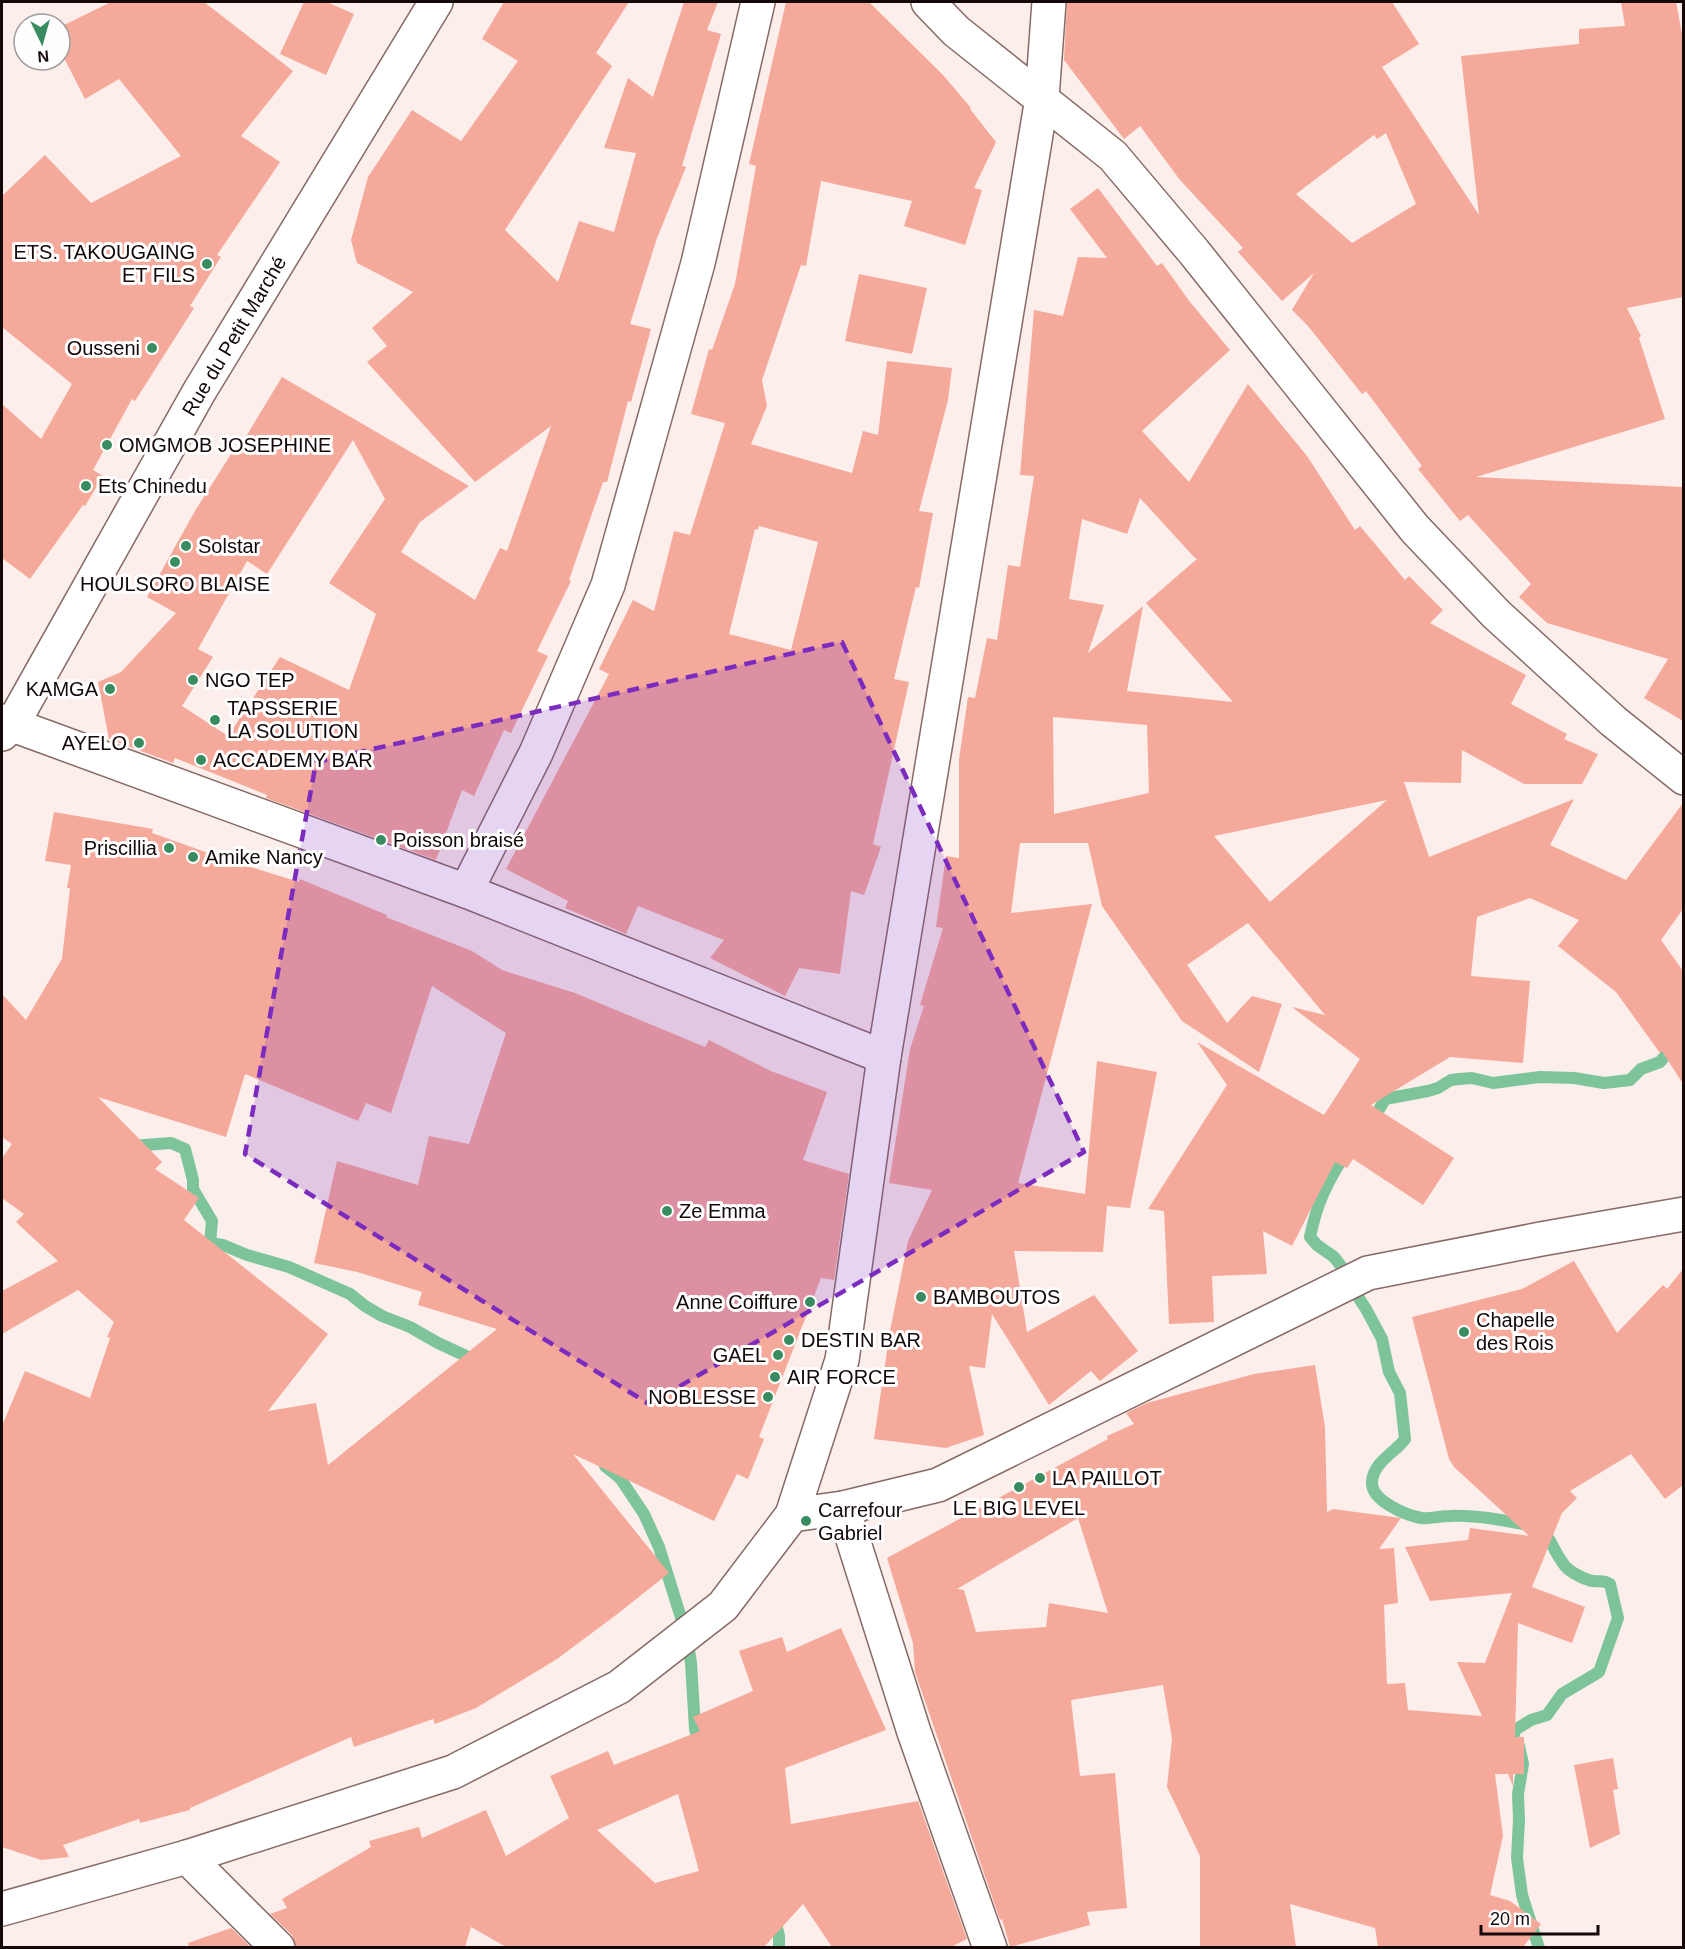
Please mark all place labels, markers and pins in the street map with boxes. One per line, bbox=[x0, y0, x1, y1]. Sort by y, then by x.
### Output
place label: ETS. TAKOUGAING ET FILS bbox=[13, 241, 195, 286]
marker: ETS. TAKOUGAING ET FILS bbox=[200, 257, 214, 271]
place label: Ousseni bbox=[67, 337, 140, 359]
marker: Ousseni bbox=[145, 341, 159, 355]
place label: OMGMOB JOSEPHINE bbox=[119, 434, 331, 456]
marker: OMGMOB JOSEPHINE bbox=[100, 438, 114, 452]
place label: Ets Chinedu bbox=[98, 475, 207, 497]
marker: Ets Chinedu bbox=[79, 479, 93, 493]
place label: Solstar bbox=[198, 535, 261, 557]
marker: Solstar bbox=[179, 539, 193, 553]
marker: HOULSORO BLAISE bbox=[168, 555, 182, 569]
place label: HOULSORO BLAISE bbox=[80, 573, 270, 595]
place label: NGO TEP bbox=[205, 669, 295, 691]
marker: NGO TEP bbox=[186, 673, 200, 687]
place label: KAMGA bbox=[26, 678, 99, 700]
marker: KAMGA bbox=[103, 682, 117, 696]
place label: TAPSSERIE LA SOLUTION bbox=[227, 697, 358, 742]
marker: TAPSSERIE LA SOLUTION bbox=[208, 713, 222, 727]
place label: AYELO bbox=[62, 732, 127, 754]
marker: AYELO bbox=[132, 736, 146, 750]
place label: ACCADEMY BAR bbox=[213, 749, 373, 771]
marker: ACCADEMY BAR bbox=[194, 753, 208, 767]
place label: Poisson braisé bbox=[393, 829, 524, 851]
marker: Poisson braisé bbox=[374, 833, 388, 847]
place label: Priscillia bbox=[84, 837, 158, 859]
marker: Priscillia bbox=[162, 841, 176, 855]
place label: Amike Nancy bbox=[205, 846, 323, 868]
marker: Amike Nancy bbox=[186, 850, 200, 864]
place label: Ze Emma bbox=[679, 1200, 767, 1222]
marker: Ze Emma bbox=[660, 1204, 674, 1218]
place label: BAMBOUTOS bbox=[933, 1286, 1060, 1308]
marker: BAMBOUTOS bbox=[914, 1290, 928, 1304]
place label: Anne Coiffure bbox=[676, 1291, 798, 1313]
marker: Anne Coiffure bbox=[803, 1295, 817, 1309]
place label: Chapelle des Rois bbox=[1476, 1309, 1555, 1354]
marker: Chapelle des Rois bbox=[1457, 1325, 1471, 1339]
place label: DESTIN BAR bbox=[801, 1329, 921, 1351]
marker: DESTIN BAR bbox=[782, 1333, 796, 1347]
place label: GAEL bbox=[713, 1344, 766, 1366]
marker: GAEL bbox=[771, 1348, 785, 1362]
place label: AIR FORCE bbox=[787, 1366, 896, 1388]
marker: AIR FORCE bbox=[768, 1370, 782, 1384]
place label: NOBLESSE bbox=[648, 1386, 756, 1408]
marker: NOBLESSE bbox=[761, 1390, 775, 1404]
place label: LA PAILLOT bbox=[1052, 1467, 1162, 1489]
marker: LA PAILLOT bbox=[1033, 1471, 1047, 1485]
marker: LE BIG LEVEL bbox=[1012, 1480, 1026, 1494]
place label: LE BIG LEVEL bbox=[953, 1497, 1085, 1519]
place label: Carrefour Gabriel bbox=[818, 1499, 903, 1544]
marker: Carrefour Gabriel bbox=[799, 1514, 813, 1528]

